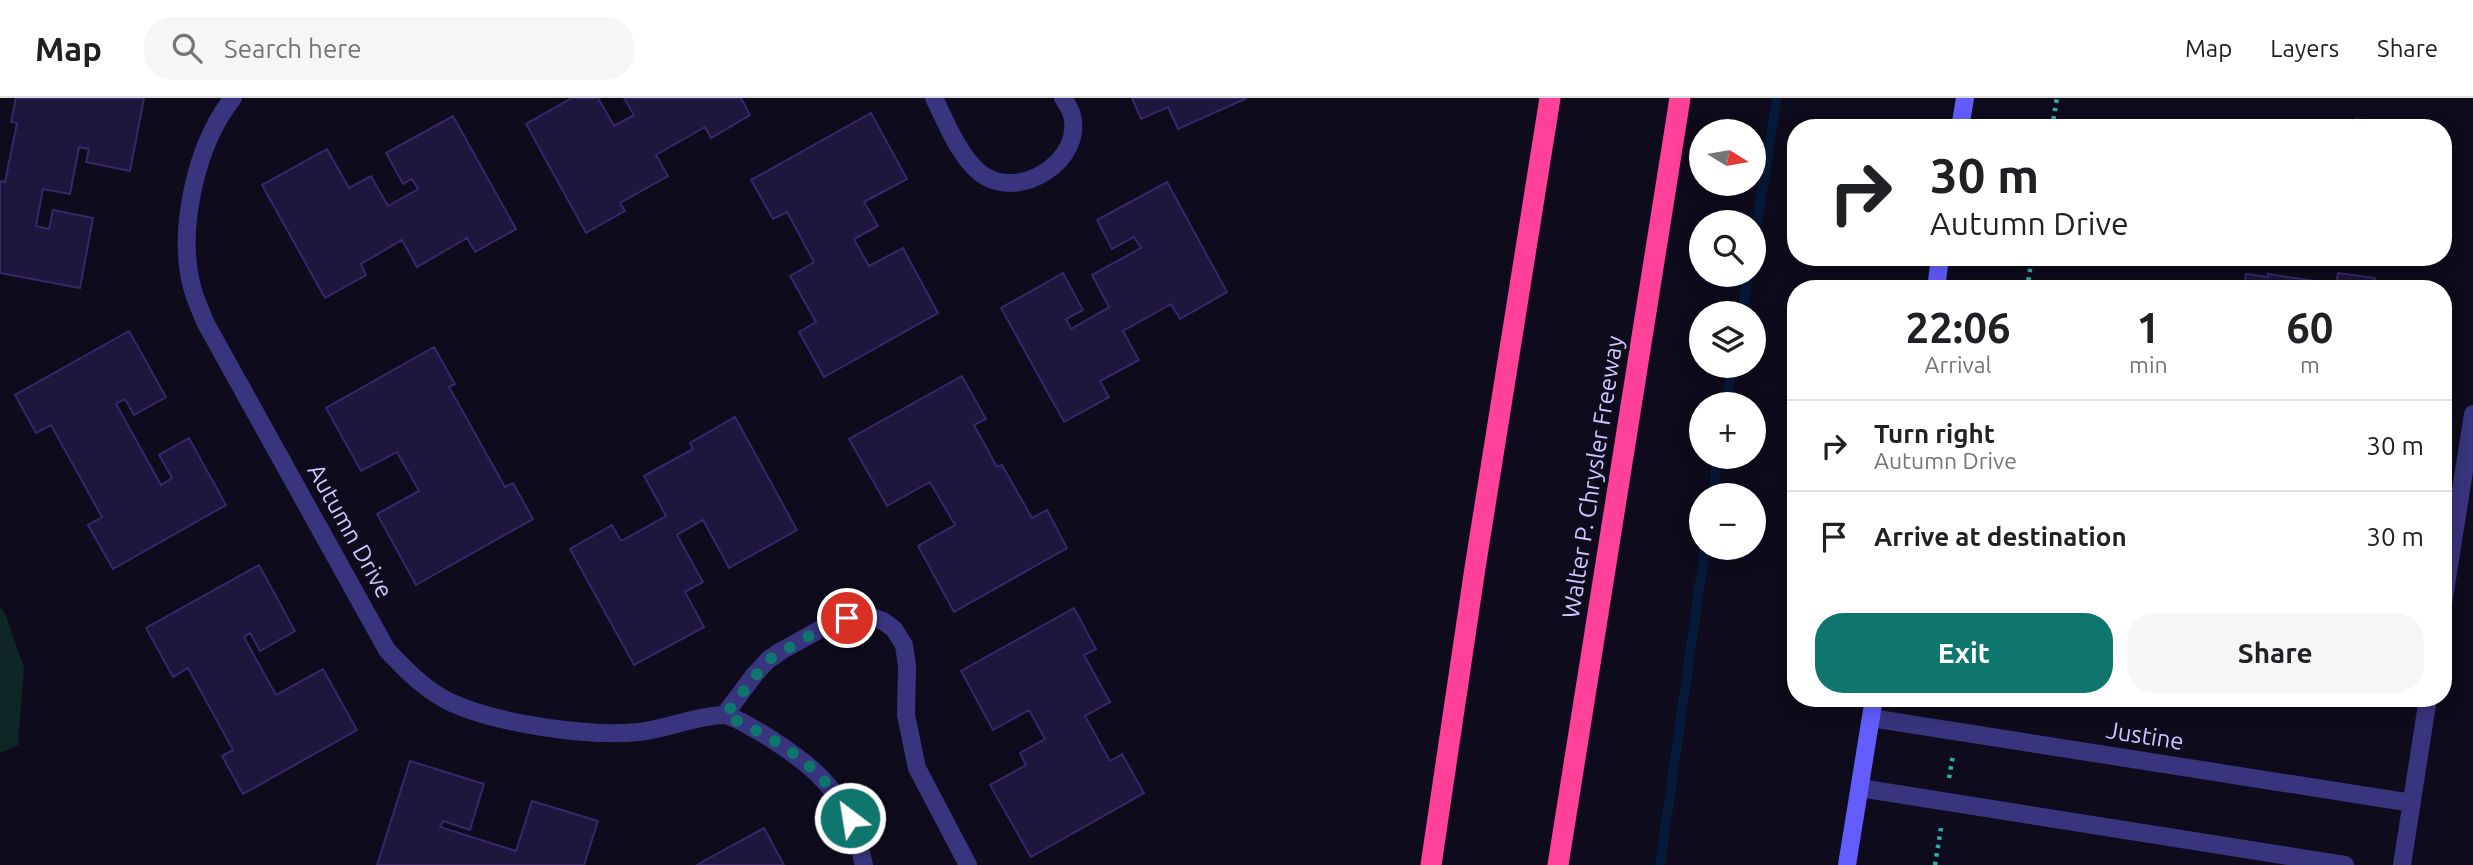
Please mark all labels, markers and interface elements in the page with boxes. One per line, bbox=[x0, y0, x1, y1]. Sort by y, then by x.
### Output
search box bbox=[144, 17, 634, 80]
icon: search bbox=[168, 29, 206, 67]
text: Map bbox=[35, 30, 102, 67]
text: Search here bbox=[224, 34, 362, 63]
text: Map bbox=[2185, 35, 2232, 62]
text: Layers bbox=[2270, 35, 2339, 62]
text: Share bbox=[2377, 35, 2438, 62]
north arrow bbox=[1689, 119, 1766, 196]
map controls bbox=[1689, 119, 1766, 560]
icon: right bbox=[1815, 147, 1906, 238]
text: 30 m bbox=[1930, 147, 2039, 202]
text: Autumn Drive bbox=[1930, 205, 2129, 241]
button: search bbox=[1689, 210, 1766, 287]
button: layers bbox=[1689, 301, 1766, 378]
text: 22:06 bbox=[1905, 304, 2011, 351]
text: 1 bbox=[2137, 304, 2160, 351]
text: 60 bbox=[2286, 304, 2334, 351]
street label: Walter P. Chrysler Freeway bbox=[1557, 333, 1628, 620]
text: Arrival bbox=[1925, 352, 1992, 377]
text: min bbox=[2129, 352, 2168, 377]
text: m bbox=[2300, 352, 2320, 377]
button: + bbox=[1689, 392, 1766, 469]
text: Turn right bbox=[1874, 419, 1995, 448]
icon: right bbox=[1815, 427, 1853, 465]
text: 30 m bbox=[2366, 431, 2424, 460]
text: Autumn Drive bbox=[1874, 448, 2017, 473]
street label: Autumn Drive bbox=[302, 459, 398, 603]
button: − bbox=[1689, 483, 1766, 560]
icon: arrive bbox=[1815, 518, 1853, 556]
text: Arrive at destination bbox=[1874, 522, 2127, 551]
text: 30 m bbox=[2366, 522, 2424, 551]
pin bbox=[817, 588, 877, 648]
icon: arrive bbox=[828, 599, 866, 637]
button: Exit bbox=[1815, 613, 2113, 693]
button: Share bbox=[2127, 613, 2424, 693]
street label: Justine bbox=[2104, 716, 2186, 755]
position arrow bbox=[813, 781, 887, 855]

